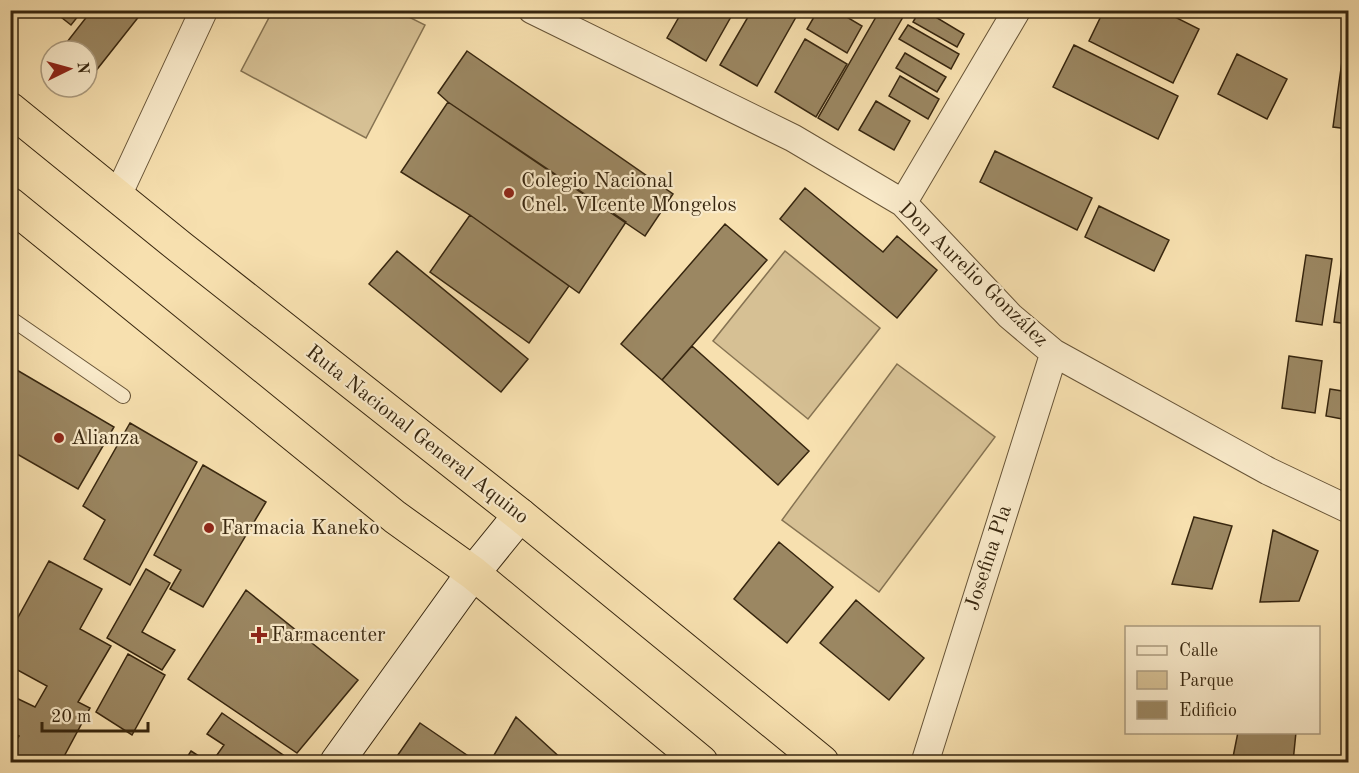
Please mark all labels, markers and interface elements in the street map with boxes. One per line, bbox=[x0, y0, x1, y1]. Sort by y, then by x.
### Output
north arrow bbox=[39, 39, 99, 99]
text: N bbox=[73, 61, 91, 75]
place label: Colegio Nacional Cnel. VIcente Mongelos bbox=[521, 171, 737, 216]
marker: Colegio Nacional Cnel. VIcente Mongelos bbox=[502, 186, 516, 200]
street label: Don Aurelio González bbox=[894, 199, 1052, 351]
street label: Ruta Nacional General Aquino bbox=[302, 342, 532, 528]
place label: Alianza bbox=[71, 428, 140, 449]
marker: Alianza bbox=[52, 431, 66, 445]
street label: Josefina Pla bbox=[962, 503, 1016, 613]
place label: Farmacia Kaneko bbox=[221, 518, 380, 539]
marker: Farmacia Kaneko bbox=[202, 521, 216, 535]
place label: Farmacenter bbox=[271, 625, 386, 646]
legend bbox=[1125, 626, 1320, 734]
marker: Farmacenter bbox=[252, 628, 266, 642]
text: Calle bbox=[1179, 642, 1218, 660]
text: Parque bbox=[1179, 672, 1234, 690]
scale bar bbox=[42, 695, 148, 733]
text: Edificio bbox=[1179, 702, 1237, 720]
text: 20 m bbox=[51, 708, 91, 726]

